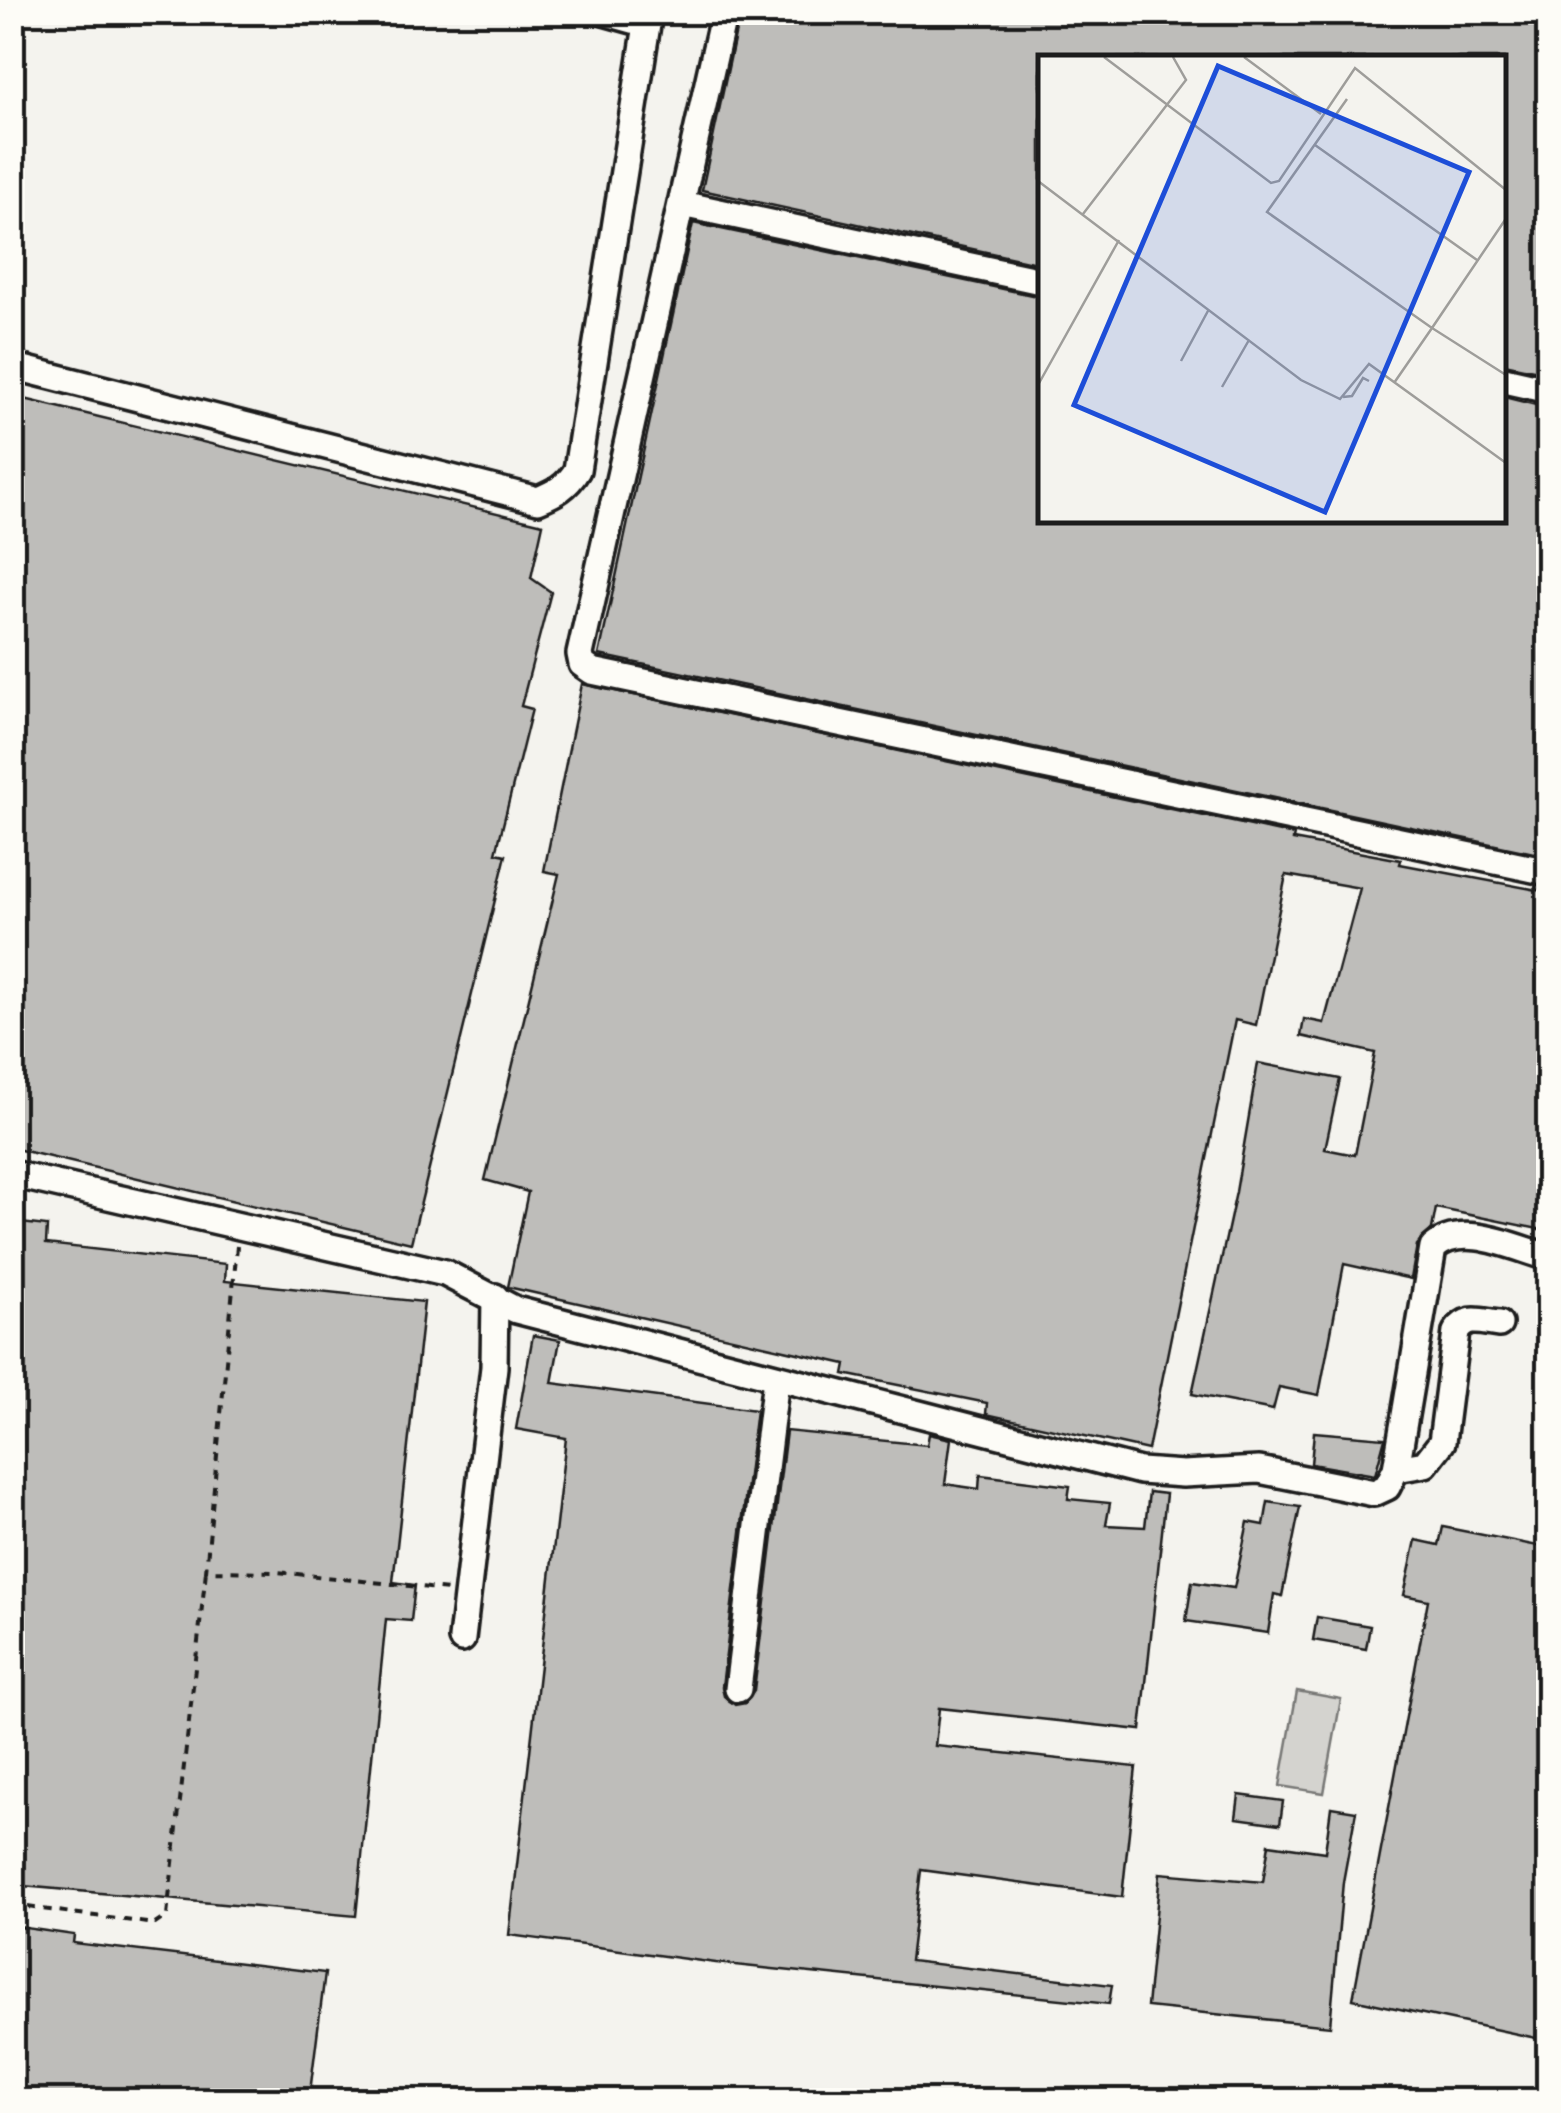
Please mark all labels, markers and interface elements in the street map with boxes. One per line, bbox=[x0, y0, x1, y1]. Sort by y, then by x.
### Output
inset map bbox=[1038, 55, 1506, 522]

